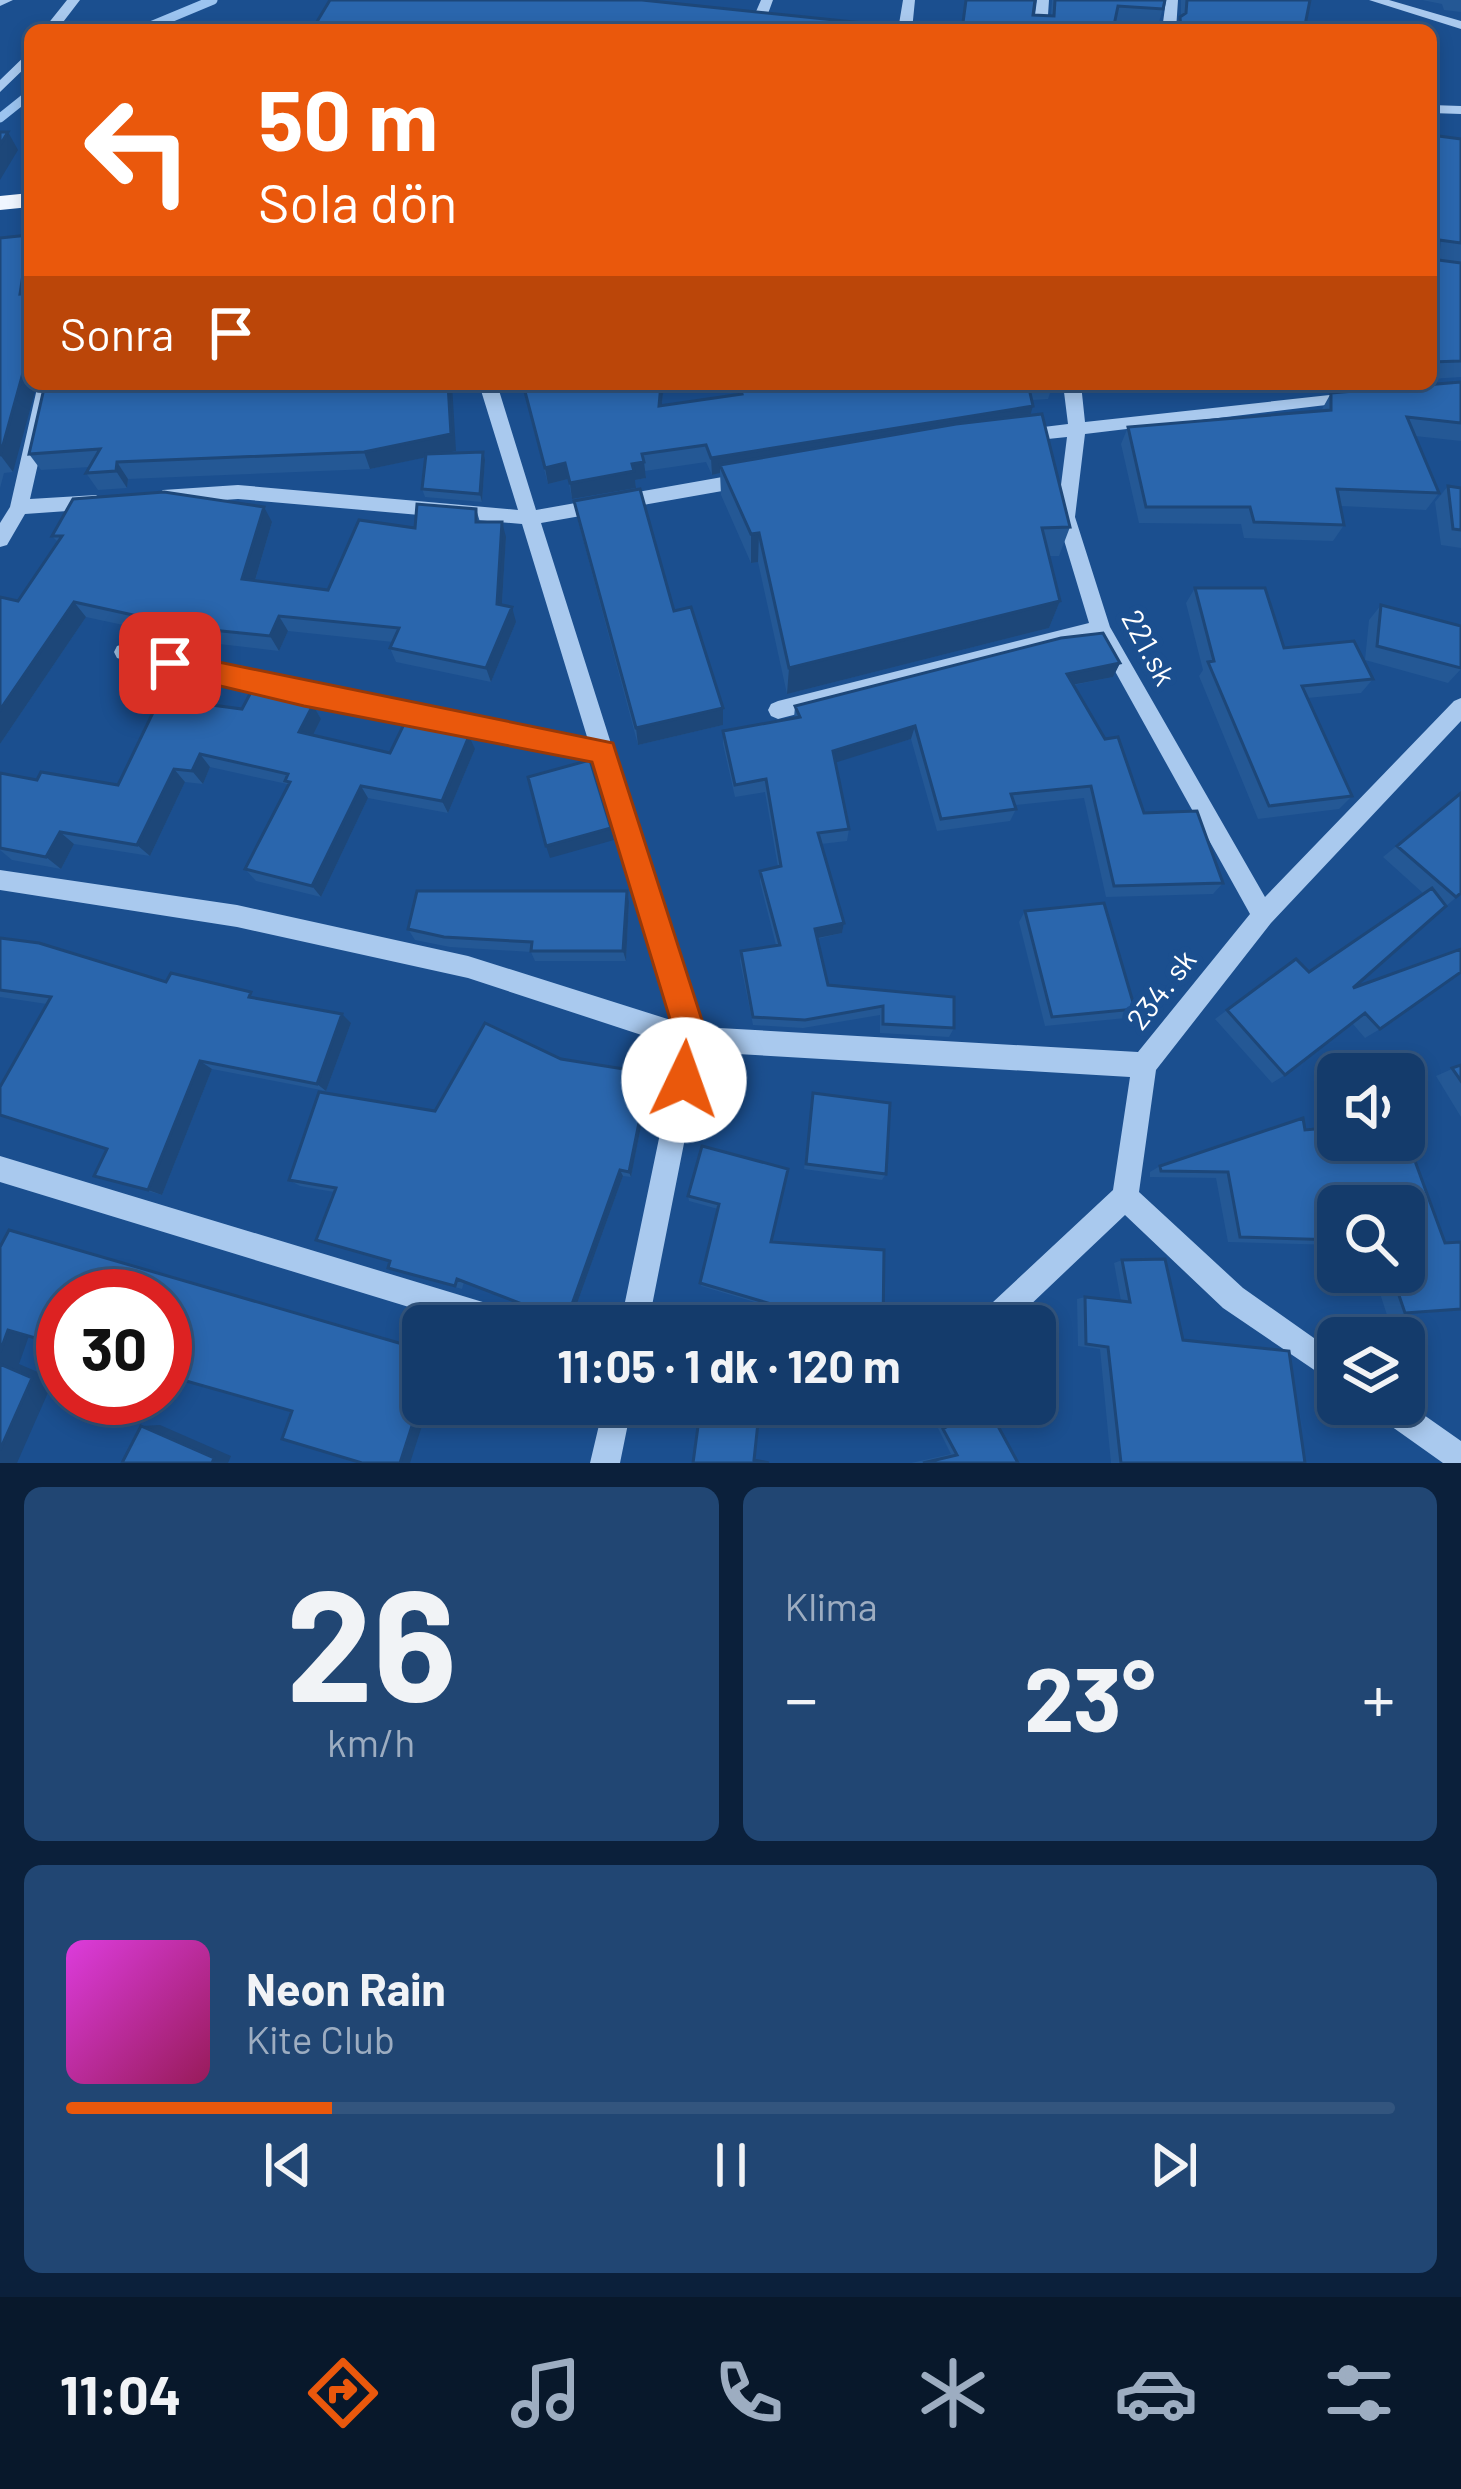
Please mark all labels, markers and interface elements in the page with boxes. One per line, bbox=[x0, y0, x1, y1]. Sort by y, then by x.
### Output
text: 50 m bbox=[258, 67, 438, 168]
icon: left bbox=[60, 72, 216, 228]
text: Sola dön bbox=[258, 169, 457, 234]
icon: arrive bbox=[198, 300, 264, 366]
text: Sonra bbox=[60, 306, 174, 360]
street label: 221.sk bbox=[1115, 603, 1184, 691]
pin bbox=[119, 612, 221, 714]
icon: arrive bbox=[137, 630, 203, 696]
street label: 234. sk bbox=[1118, 942, 1203, 1036]
position arrow bbox=[621, 1017, 747, 1143]
map controls bbox=[1317, 1053, 1425, 1425]
button: sound bbox=[1317, 1053, 1425, 1161]
button: search bbox=[1317, 1185, 1425, 1293]
speed limit sign: 30 bbox=[36, 1269, 192, 1425]
button: layers bbox=[1317, 1317, 1425, 1425]
text: 11:05 · 1 dk · 120 m bbox=[557, 1338, 901, 1392]
text: 26 bbox=[286, 1546, 457, 1733]
text: Klima bbox=[785, 1582, 878, 1629]
text: 23° bbox=[1024, 1642, 1156, 1750]
text: − bbox=[785, 1657, 818, 1736]
text: + bbox=[1362, 1657, 1395, 1736]
text: km/h bbox=[327, 1718, 415, 1765]
text: Neon Rain bbox=[246, 1961, 446, 2015]
text: Kite Club bbox=[246, 2015, 395, 2062]
icon: previous bbox=[255, 2132, 321, 2198]
icon: pause bbox=[698, 2132, 764, 2198]
icon: next bbox=[1141, 2132, 1207, 2198]
icon: directions bbox=[301, 2351, 385, 2435]
icon: music bbox=[504, 2351, 588, 2435]
icon: phone bbox=[707, 2351, 791, 2435]
icon: climate bbox=[911, 2351, 995, 2435]
icon: car bbox=[1114, 2351, 1198, 2435]
icon: filters bbox=[1317, 2351, 1401, 2435]
text: 11:04 bbox=[60, 2361, 181, 2426]

